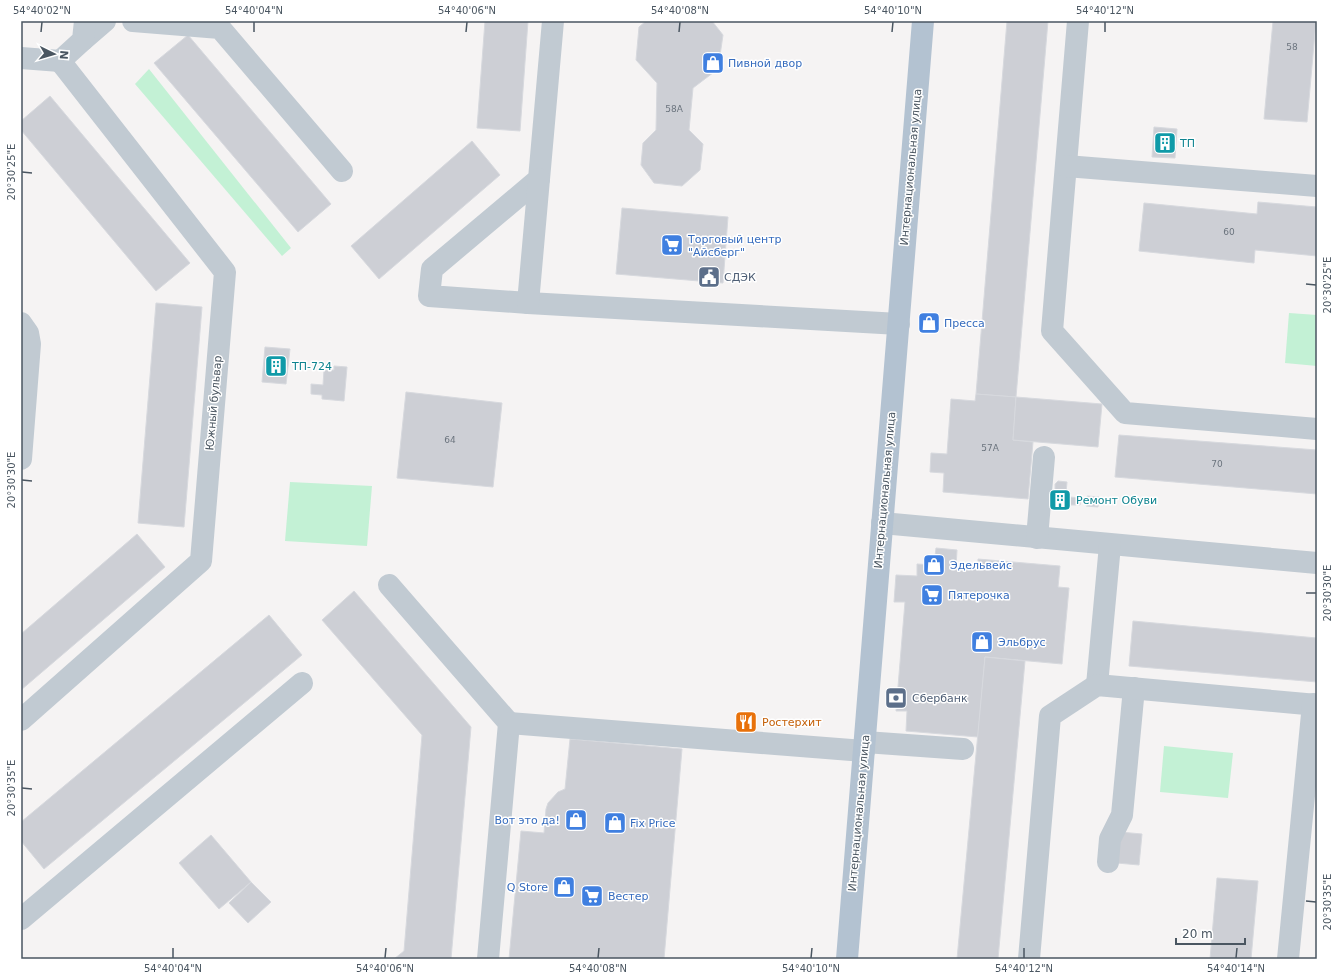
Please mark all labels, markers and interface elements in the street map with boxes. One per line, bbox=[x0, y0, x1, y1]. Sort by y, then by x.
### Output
text: 54°40'02"N bbox=[13, 5, 71, 16]
text: 54°40'04"N bbox=[225, 5, 283, 16]
text: 54°40'06"N bbox=[438, 5, 496, 16]
text: 54°40'08"N bbox=[651, 5, 709, 16]
text: 54°40'10"N bbox=[864, 5, 922, 16]
text: 54°40'12"N bbox=[1076, 5, 1134, 16]
north arrow bbox=[34, 34, 74, 74]
house number: 58 bbox=[1286, 42, 1298, 52]
text: N bbox=[57, 50, 70, 60]
shop icon: Пивной двор bbox=[700, 50, 726, 76]
place label: Пивной двор bbox=[728, 57, 802, 70]
street label: Интернациональная улица bbox=[898, 88, 924, 246]
house number: 58А bbox=[665, 104, 684, 114]
building icon: ТП bbox=[1152, 130, 1178, 156]
place label: ТП bbox=[1179, 137, 1195, 150]
text: 20°30'25"E bbox=[6, 144, 17, 200]
house number: 60 bbox=[1223, 227, 1235, 237]
supermarket icon: Торговый центр "Айсберг" bbox=[659, 232, 685, 258]
place label: Торговый центр "Айсберг" bbox=[687, 233, 782, 259]
text: 20°30'25"E bbox=[1322, 257, 1333, 313]
public building icon: СДЭК bbox=[696, 264, 722, 290]
place label: СДЭК bbox=[724, 271, 756, 284]
shop icon: Пресса bbox=[916, 310, 942, 336]
place label: Пресса bbox=[944, 317, 985, 330]
building icon: ТП-724 bbox=[263, 353, 289, 379]
street label: Южный бульвар bbox=[203, 355, 225, 451]
place label: ТП-724 bbox=[291, 360, 332, 373]
street label: Интернациональная улица bbox=[872, 411, 898, 569]
house number: 64 bbox=[444, 435, 456, 445]
house number: 57А bbox=[981, 443, 1000, 453]
text: 20°30'30"E bbox=[6, 452, 17, 508]
house number: 70 bbox=[1211, 459, 1223, 469]
building icon: Ремонт Обуви bbox=[1047, 487, 1073, 513]
place label: Ремонт Обуви bbox=[1076, 494, 1157, 507]
shop icon: Эдельвейс bbox=[921, 552, 947, 578]
place label: Эдельвейс bbox=[950, 559, 1012, 572]
text: 20°30'30"E bbox=[1322, 565, 1333, 621]
supermarket icon: Пятерочка bbox=[919, 582, 945, 608]
place label: Пятерочка bbox=[948, 589, 1010, 602]
shop icon: Эльбрус bbox=[969, 629, 995, 655]
place label: Эльбрус bbox=[998, 636, 1046, 649]
bank icon: Сбербанк bbox=[883, 685, 909, 711]
place label: Сбербанк bbox=[912, 692, 968, 705]
restaurant icon: Ростерхит bbox=[733, 709, 759, 735]
place label: Ростерхит bbox=[762, 716, 822, 729]
street label: Интернациональная улица bbox=[846, 734, 872, 892]
text: 20°30'35"E bbox=[6, 760, 17, 816]
shop icon: Вот это да! bbox=[563, 807, 589, 833]
shop icon: Fix Price bbox=[602, 810, 628, 836]
place label: Вот это да! bbox=[494, 814, 560, 827]
place label: Fix Price bbox=[630, 817, 676, 830]
shop icon: Q Store bbox=[551, 874, 577, 900]
text: 20°30'35"E bbox=[1322, 874, 1333, 930]
place label: Q Store bbox=[507, 881, 548, 894]
supermarket icon: Вестер bbox=[579, 883, 605, 909]
place label: Вестер bbox=[608, 890, 649, 903]
scale bar bbox=[1176, 920, 1245, 946]
text: 20 m bbox=[1182, 927, 1213, 941]
text: 54°40'04"N bbox=[144, 963, 202, 974]
text: 54°40'06"N bbox=[356, 963, 414, 974]
text: 54°40'08"N bbox=[569, 963, 627, 974]
text: 54°40'10"N bbox=[782, 963, 840, 974]
text: 54°40'12"N bbox=[995, 963, 1053, 974]
text: 54°40'14"N bbox=[1207, 963, 1265, 974]

